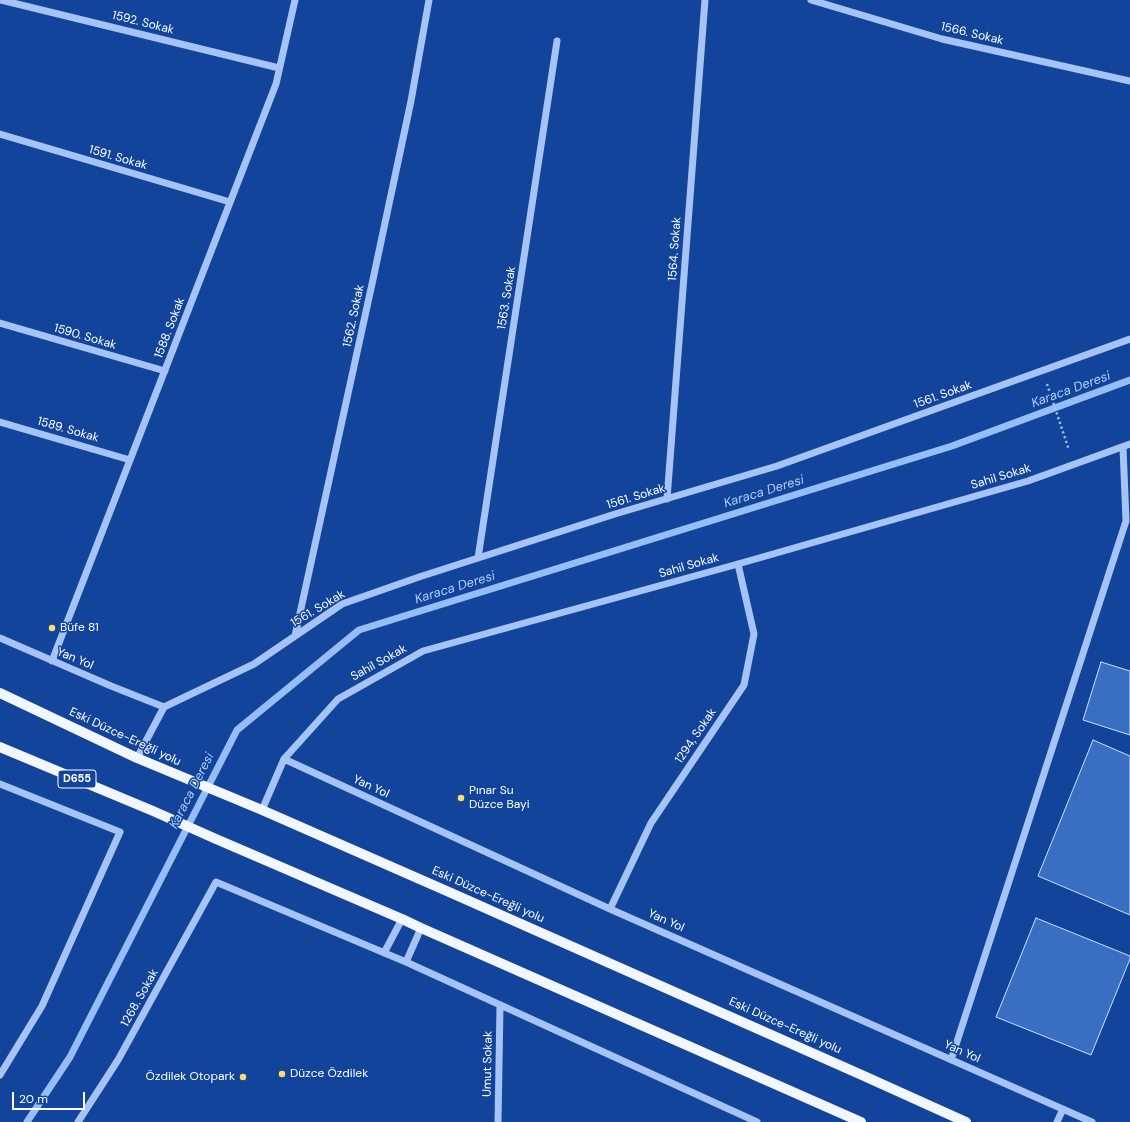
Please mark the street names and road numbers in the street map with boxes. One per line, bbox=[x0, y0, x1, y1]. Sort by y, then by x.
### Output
street label: 1592. Sokak bbox=[111, 8, 175, 38]
street label: 1566. Sokak bbox=[939, 20, 1005, 48]
street label: 1591. Sokak bbox=[87, 143, 149, 173]
street label: 1564. Sokak bbox=[666, 217, 684, 281]
street label: 1563. Sokak bbox=[495, 265, 519, 331]
street label: 1562. Sokak bbox=[340, 283, 368, 349]
street label: 1588. Sokak bbox=[152, 296, 188, 360]
street label: 1590. Sokak bbox=[52, 321, 118, 353]
street label: 1561. Sokak bbox=[912, 378, 974, 412]
street label: 1589. Sokak bbox=[36, 414, 100, 446]
street label: Sahil Sokak bbox=[969, 461, 1033, 493]
street label: 1561. Sokak bbox=[605, 481, 667, 513]
street label: Sahil Sokak bbox=[657, 551, 721, 581]
street label: 1561. Sokak bbox=[288, 587, 348, 631]
street label: Sahil Sokak bbox=[348, 642, 410, 684]
street label: Yan Yol bbox=[55, 645, 95, 673]
street label: Eski Düzce-Ereğli yolu bbox=[67, 705, 183, 769]
street label: 1294, Sokak bbox=[672, 706, 720, 766]
road number: D655 bbox=[58, 770, 96, 788]
street label: Yan Yol bbox=[351, 772, 391, 802]
street label: Eski Düzce-Ereğli yolu bbox=[429, 864, 547, 926]
street label: Yan Yol bbox=[646, 907, 686, 935]
street label: 1268. Sokak bbox=[118, 967, 162, 1029]
street label: Eski Düzce-Ereğli yolu bbox=[726, 995, 844, 1057]
street label: Umut Sokak bbox=[480, 1031, 496, 1097]
street label: Yan Yol bbox=[942, 1038, 982, 1066]

